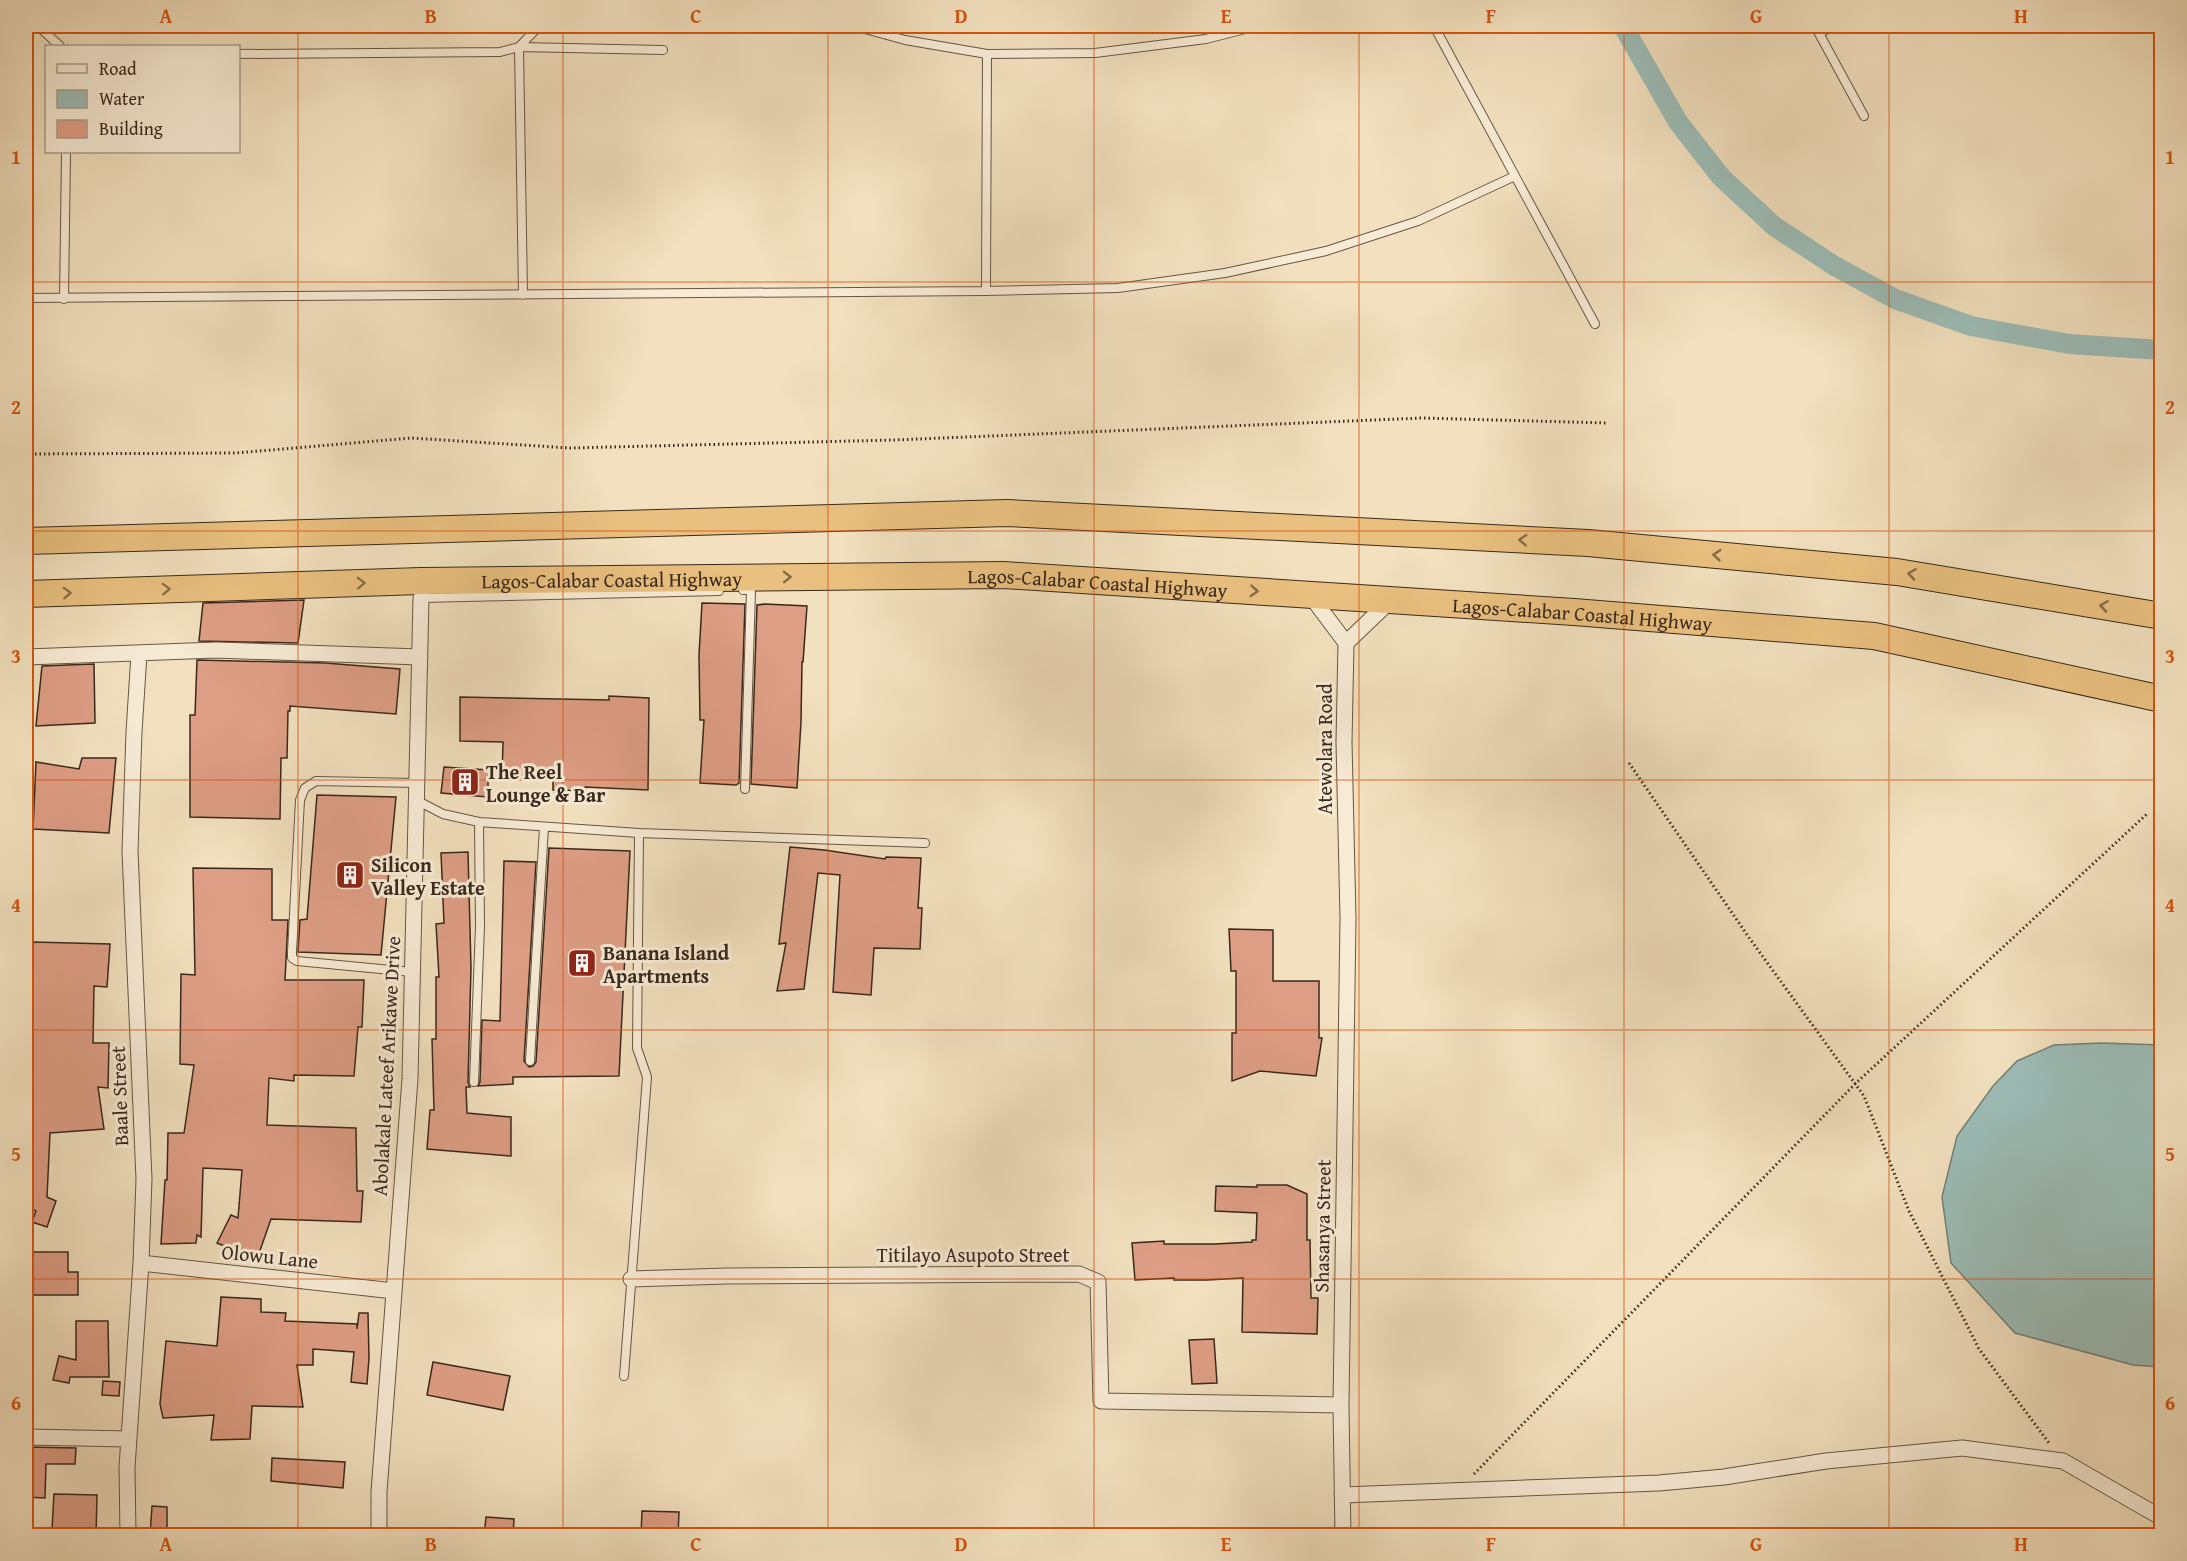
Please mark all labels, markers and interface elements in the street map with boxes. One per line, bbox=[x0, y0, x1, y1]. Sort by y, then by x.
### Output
text: A bbox=[160, 1, 173, 30]
text: B bbox=[425, 1, 437, 30]
text: C bbox=[690, 1, 702, 30]
text: D bbox=[954, 1, 968, 30]
text: E bbox=[1221, 1, 1232, 30]
text: F bbox=[1486, 1, 1496, 30]
text: G bbox=[1750, 1, 1762, 30]
text: H bbox=[2014, 1, 2028, 30]
legend bbox=[45, 45, 240, 153]
text: Road bbox=[99, 55, 137, 82]
text: Water bbox=[99, 85, 145, 112]
text: Building bbox=[99, 115, 163, 142]
text: 1 bbox=[11, 142, 21, 171]
text: 1 bbox=[2165, 142, 2175, 171]
text: 2 bbox=[11, 392, 21, 421]
text: 2 bbox=[2165, 392, 2175, 421]
one-way arrow bbox=[1519, 533, 1528, 546]
one-way arrow bbox=[1713, 549, 1722, 562]
street label: Lagos-Calabar Coastal Highway bbox=[967, 560, 1229, 604]
street label: Lagos-Calabar Coastal Highway bbox=[481, 563, 742, 595]
one-way arrow bbox=[1907, 569, 1916, 581]
one-way arrow bbox=[783, 571, 792, 583]
one-way arrow bbox=[357, 576, 366, 589]
one-way arrow bbox=[162, 582, 171, 595]
one-way arrow bbox=[1250, 585, 1259, 598]
one-way arrow bbox=[62, 587, 71, 599]
street label: Lagos-Calabar Coastal Highway bbox=[1452, 590, 1714, 638]
one-way arrow bbox=[2099, 600, 2109, 613]
text: 3 bbox=[11, 641, 21, 670]
text: 3 bbox=[2165, 641, 2175, 670]
street label: Atewolara Road bbox=[1310, 683, 1339, 815]
place label: The Reel Lounge & Bar bbox=[486, 757, 605, 809]
building icon: The Reel Lounge & Bar bbox=[449, 766, 481, 798]
place label: Silicon Valley Estate bbox=[371, 850, 485, 902]
building icon: Silicon Valley Estate bbox=[334, 859, 366, 891]
text: 4 bbox=[11, 890, 21, 919]
text: 4 bbox=[2165, 890, 2175, 919]
street label: Abolakale Lateef Arikawe Drive bbox=[365, 935, 407, 1197]
place label: Banana Island Apartments bbox=[603, 938, 730, 990]
building icon: Banana Island Apartments bbox=[566, 947, 598, 979]
street label: Baale Street bbox=[103, 1045, 135, 1147]
text: 5 bbox=[11, 1139, 21, 1168]
text: 5 bbox=[2165, 1139, 2175, 1168]
street label: Shasanya Street bbox=[1306, 1159, 1338, 1293]
street label: Olowu Lane bbox=[220, 1237, 320, 1275]
street label: Titilayo Asupoto Street bbox=[877, 1240, 1069, 1269]
text: 6 bbox=[11, 1388, 21, 1417]
text: 6 bbox=[2165, 1388, 2175, 1417]
text: A bbox=[160, 1529, 173, 1558]
text: B bbox=[425, 1529, 437, 1558]
text: C bbox=[690, 1529, 702, 1558]
text: D bbox=[954, 1529, 968, 1558]
text: E bbox=[1221, 1529, 1232, 1558]
text: F bbox=[1486, 1529, 1496, 1558]
text: G bbox=[1750, 1529, 1762, 1558]
text: H bbox=[2014, 1529, 2028, 1558]

